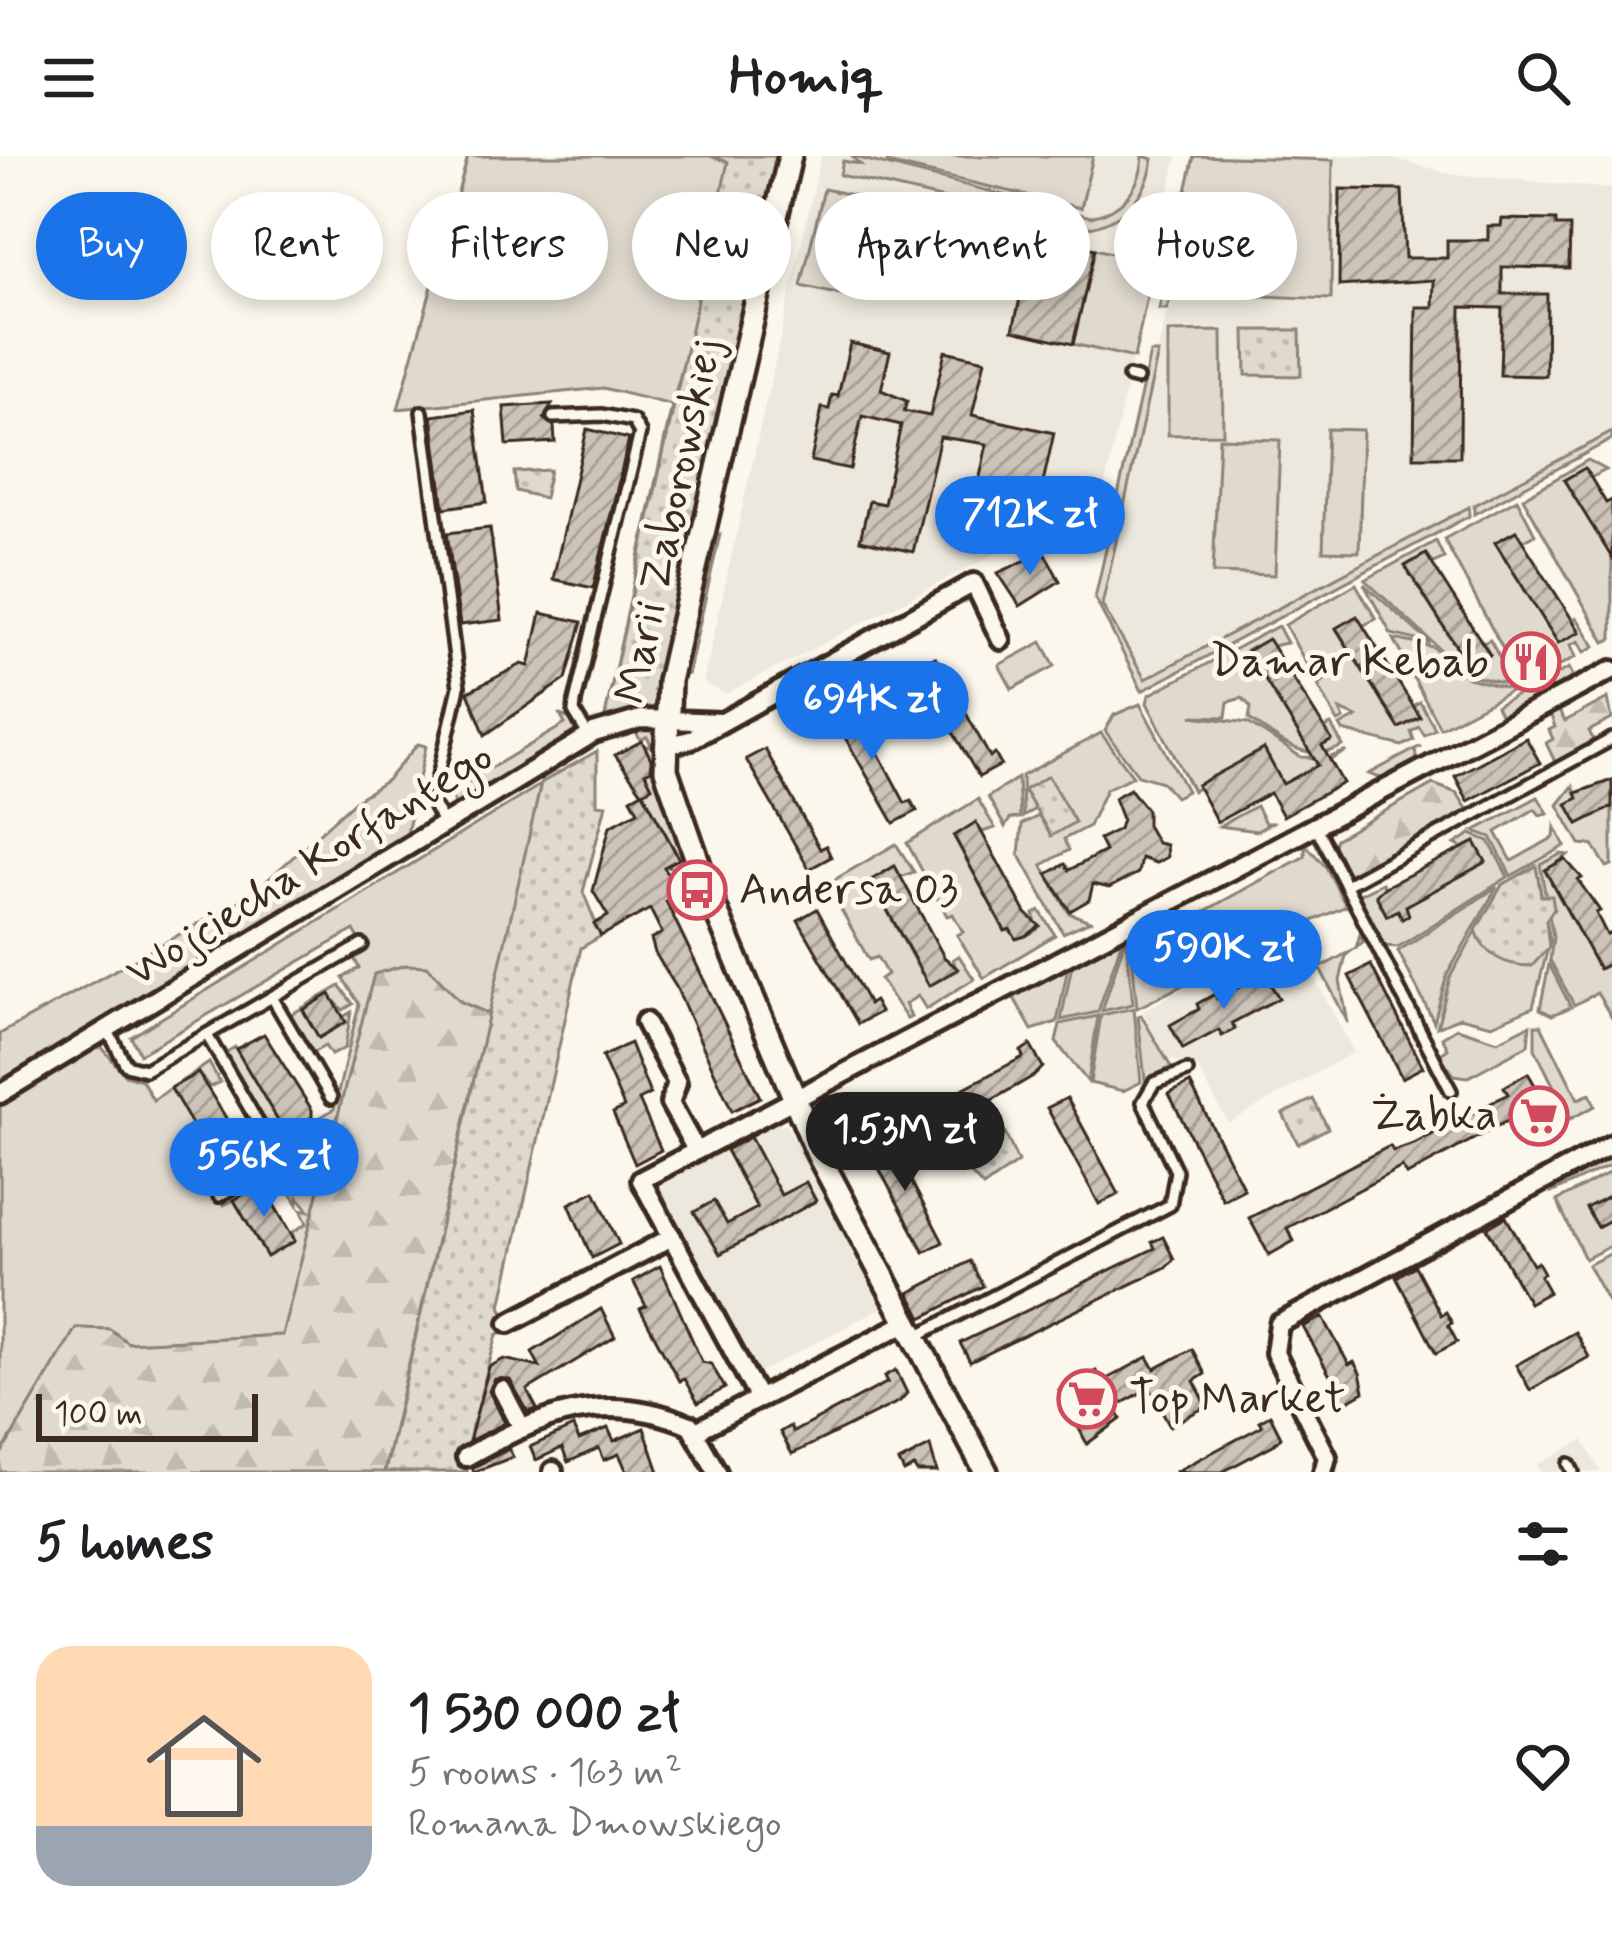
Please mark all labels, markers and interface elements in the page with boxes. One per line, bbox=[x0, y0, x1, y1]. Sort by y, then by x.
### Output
text: Homiq bbox=[729, 43, 883, 114]
icon: menu bbox=[36, 45, 102, 111]
icon: search bbox=[1510, 45, 1576, 111]
chip: Buy bbox=[36, 192, 187, 300]
chip: Rent bbox=[211, 192, 383, 300]
chip: Filters bbox=[407, 192, 608, 300]
chip: New bbox=[632, 192, 791, 300]
chip: Apartment bbox=[815, 192, 1090, 300]
chip: House bbox=[1114, 192, 1297, 300]
street label: Marii Zaborowskiej bbox=[602, 333, 738, 709]
pin: 712K zł bbox=[919, 476, 1141, 578]
text: 712K zł bbox=[962, 489, 1098, 540]
restaurant icon: Damar Kebab bbox=[1500, 631, 1562, 693]
place label: Damar Kebab bbox=[1210, 633, 1489, 692]
pin: 694K zł bbox=[761, 661, 983, 763]
text: 694K zł bbox=[803, 674, 941, 725]
street label: Wojciecha Korfantego bbox=[115, 728, 507, 1005]
bus stop icon: Andersa 03 bbox=[666, 859, 728, 921]
place label: Andersa 03 bbox=[739, 861, 958, 920]
pin: 590K zł bbox=[1113, 910, 1335, 1012]
text: 590K zł bbox=[1153, 923, 1295, 974]
supermarket icon: Żabka bbox=[1508, 1085, 1570, 1147]
place label: Żabka bbox=[1370, 1087, 1497, 1146]
pin: 1.53M zł bbox=[781, 1092, 1029, 1194]
text: 1.53M zł bbox=[833, 1105, 977, 1156]
pin: 556K zł bbox=[153, 1118, 375, 1220]
text: 556K zł bbox=[197, 1131, 331, 1182]
supermarket icon: Top Market bbox=[1056, 1368, 1118, 1430]
place label: Top Market bbox=[1129, 1370, 1345, 1429]
scale bar bbox=[36, 1388, 258, 1441]
text: 100 m bbox=[54, 1393, 143, 1437]
text: 5 homes bbox=[36, 1511, 214, 1577]
icon: filters bbox=[1510, 1511, 1576, 1577]
text: 1 530 000 zł bbox=[408, 1682, 679, 1748]
icon: home bbox=[132, 1694, 276, 1838]
icon: heart bbox=[1510, 1733, 1576, 1799]
text: 5 rooms · 163 m² bbox=[408, 1748, 682, 1799]
text: Romana Dmowskiego bbox=[408, 1799, 782, 1850]

